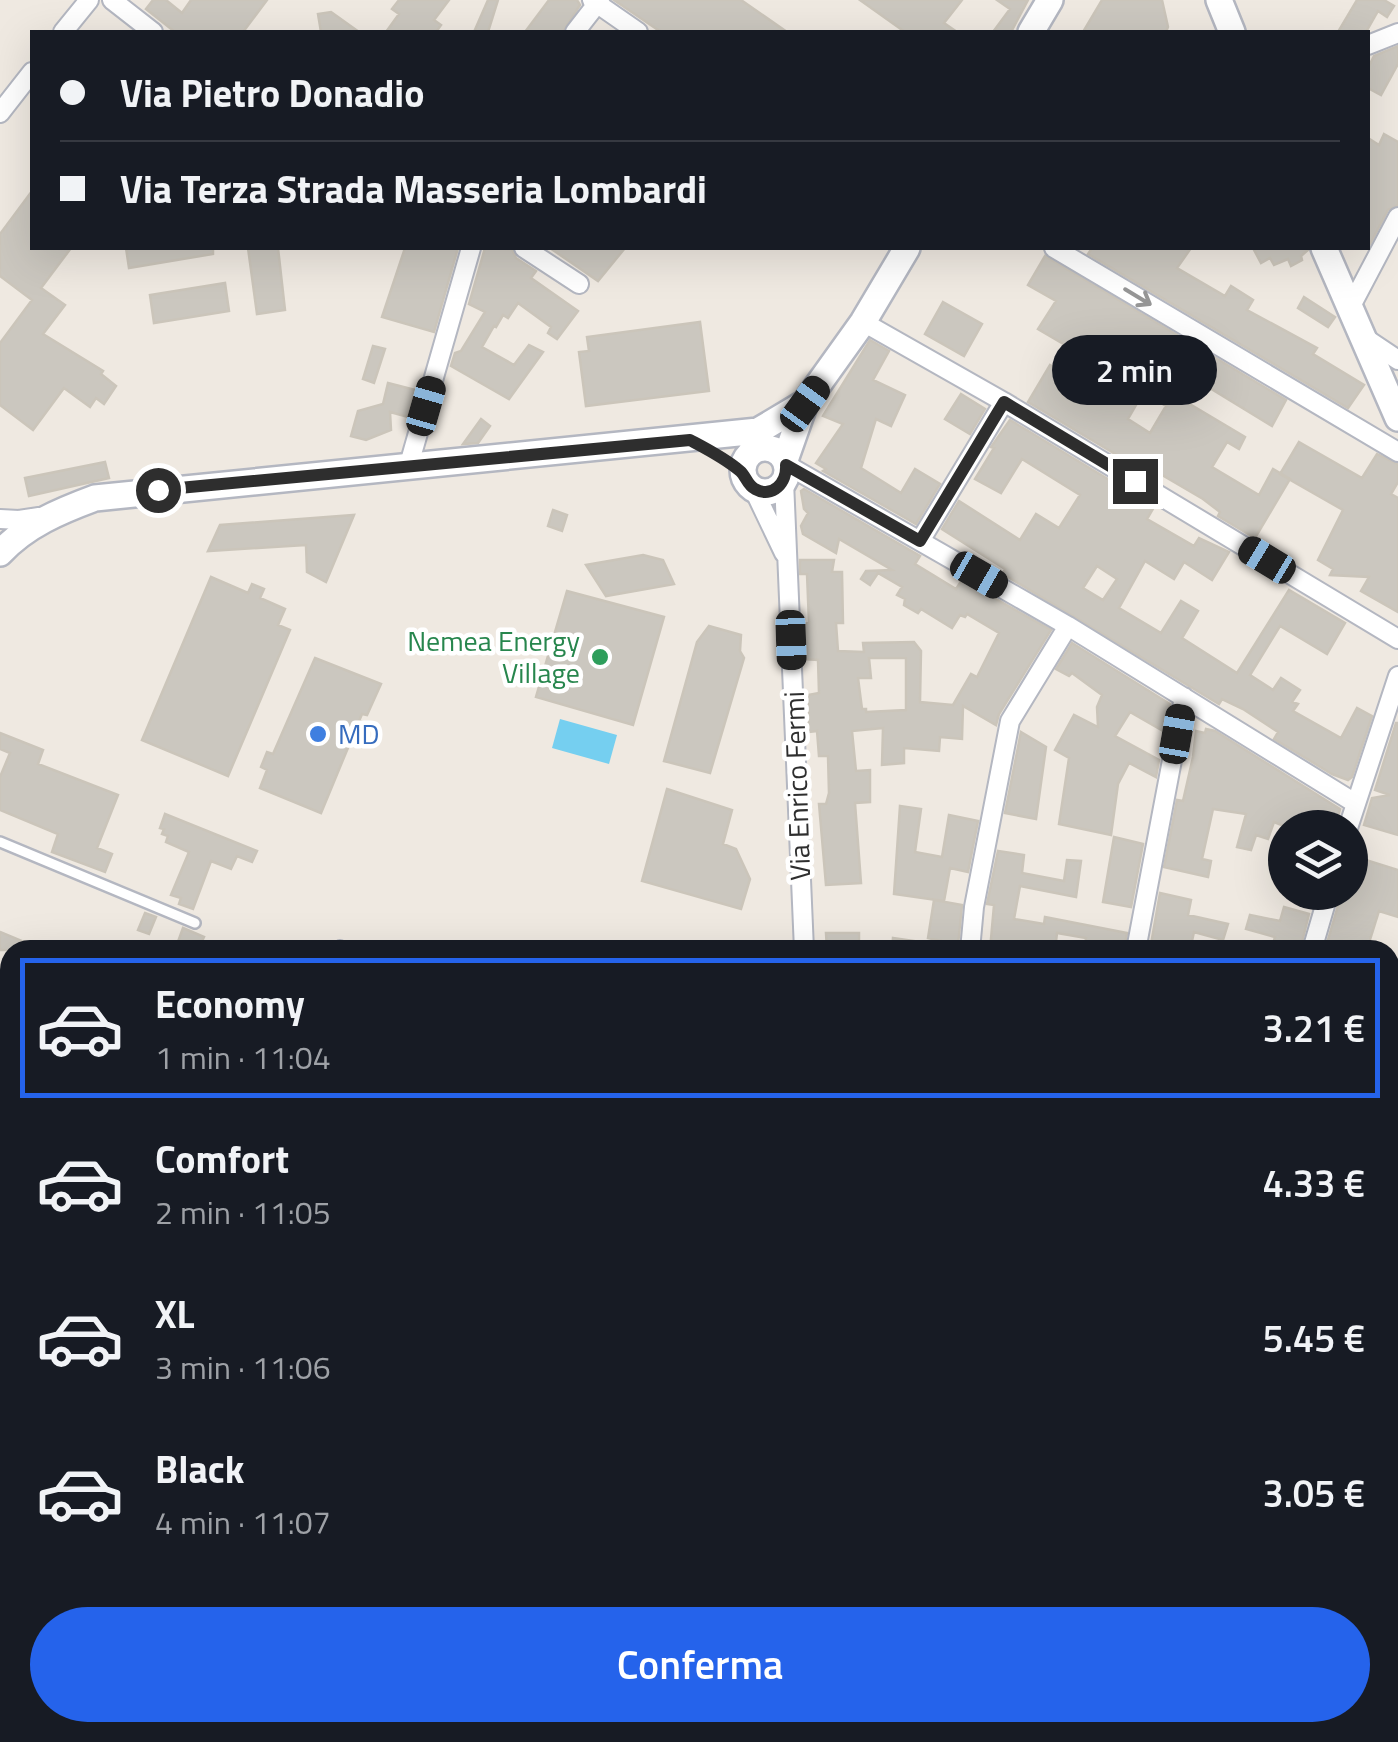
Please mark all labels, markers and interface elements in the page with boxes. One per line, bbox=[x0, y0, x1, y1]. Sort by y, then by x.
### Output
text: Via Pietro Donadio bbox=[120, 64, 424, 122]
text: Via Terza Strada Masseria Lombardi bbox=[120, 160, 707, 218]
one-way arrow bbox=[1123, 287, 1152, 307]
callout: 2 min bbox=[1052, 336, 1218, 406]
text: 2 min bbox=[1096, 346, 1173, 394]
car bbox=[775, 371, 835, 437]
car bbox=[403, 373, 449, 439]
route end bbox=[1113, 459, 1158, 504]
route start bbox=[136, 468, 181, 513]
car bbox=[1234, 532, 1300, 588]
car bbox=[946, 547, 1012, 603]
car bbox=[775, 609, 807, 671]
place label: Nemea Energy Village bbox=[407, 619, 580, 694]
marker: Nemea Energy Village bbox=[589, 646, 611, 668]
street label: Via Enrico Fermi bbox=[772, 691, 821, 881]
car bbox=[1157, 702, 1197, 766]
place label: MD bbox=[338, 712, 380, 755]
marker: MD bbox=[307, 723, 329, 745]
map controls bbox=[1268, 810, 1368, 910]
button: layers bbox=[1268, 810, 1368, 910]
text: Economy bbox=[155, 975, 305, 1033]
icon: car bbox=[35, 983, 125, 1073]
text: 3.21 € bbox=[1262, 999, 1365, 1057]
text: 1 min · 11:04 bbox=[155, 1033, 331, 1081]
text: Comfort bbox=[155, 1130, 289, 1188]
icon: car bbox=[35, 1138, 125, 1228]
text: 4.33 € bbox=[1262, 1154, 1365, 1212]
text: 2 min · 11:05 bbox=[155, 1188, 331, 1236]
text: XL bbox=[155, 1285, 195, 1343]
icon: car bbox=[35, 1293, 125, 1383]
text: 5.45 € bbox=[1262, 1309, 1365, 1367]
text: 3 min · 11:06 bbox=[155, 1343, 331, 1391]
text: Black bbox=[155, 1440, 244, 1498]
icon: car bbox=[35, 1448, 125, 1538]
text: 3.05 € bbox=[1262, 1464, 1365, 1522]
text: 4 min · 11:07 bbox=[155, 1498, 331, 1546]
button: Conferma bbox=[30, 1607, 1370, 1722]

